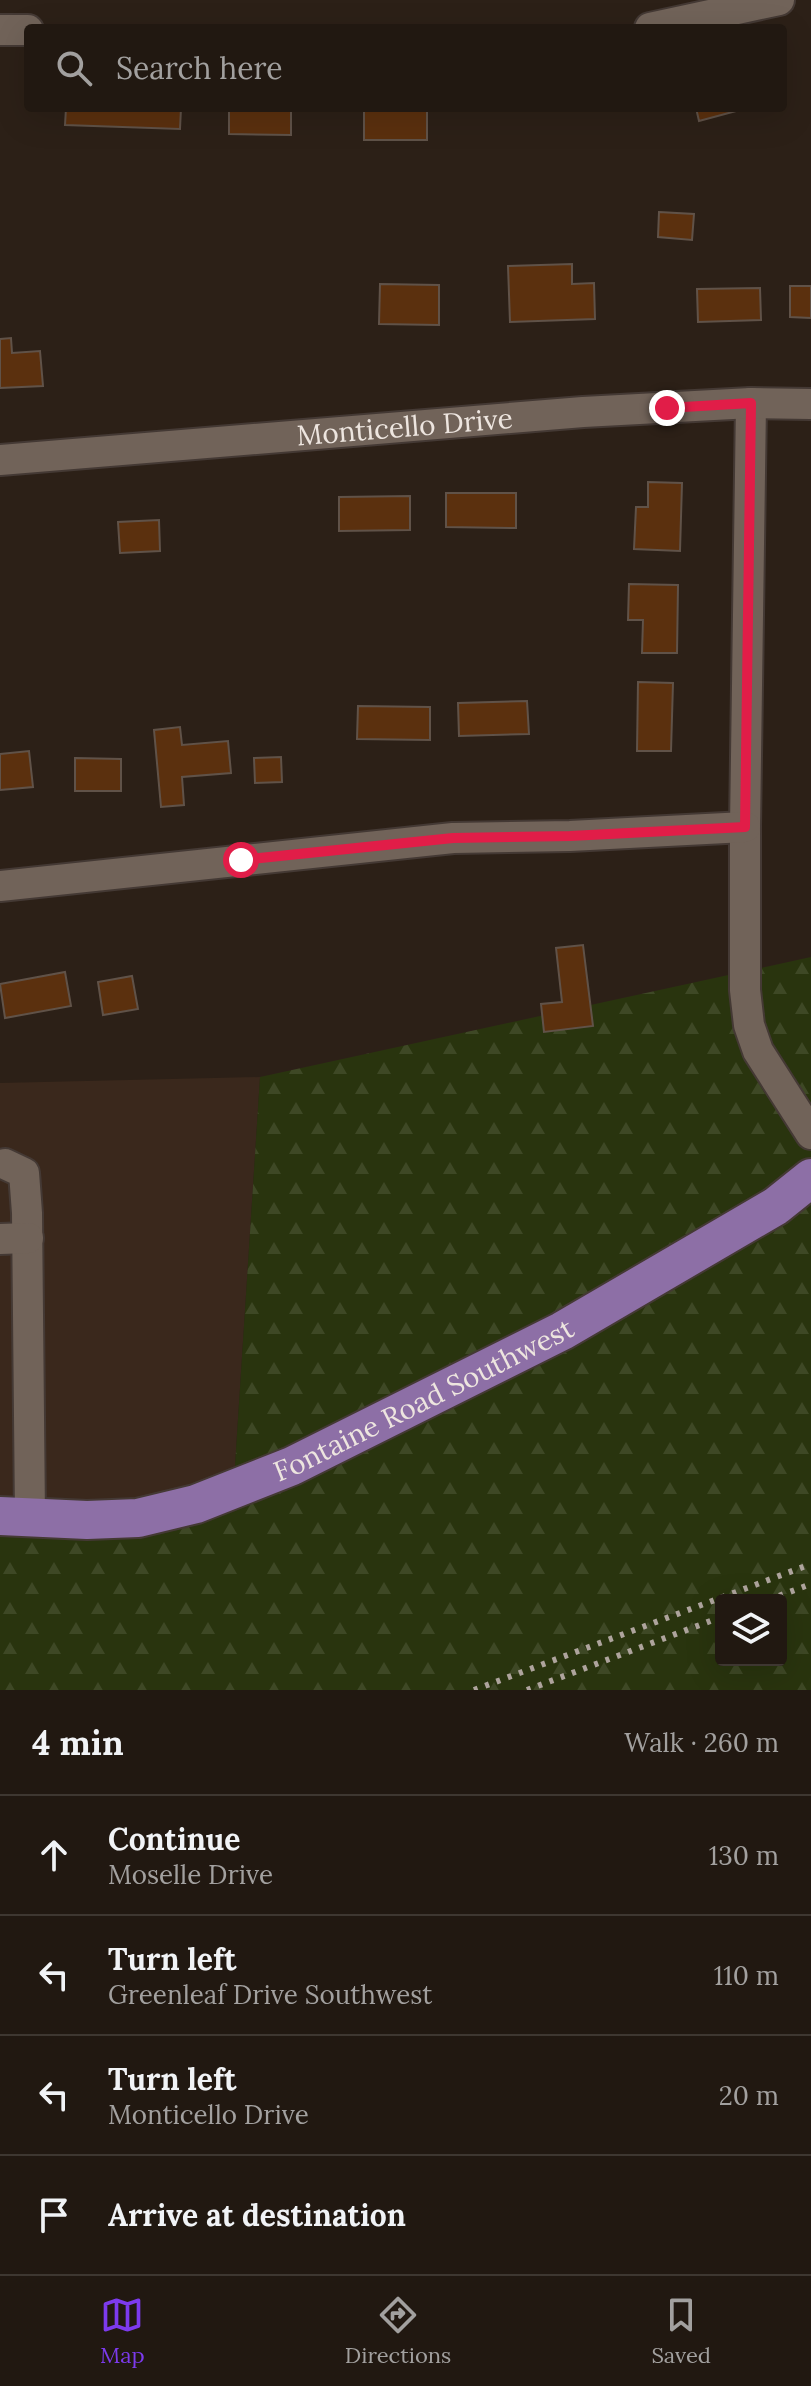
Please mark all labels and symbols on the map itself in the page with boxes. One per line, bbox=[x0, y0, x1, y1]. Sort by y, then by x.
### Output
route end bbox=[649, 390, 685, 426]
street label: Monticello Drive bbox=[295, 400, 514, 454]
route start bbox=[223, 842, 259, 878]
street label: Fontaine Road Southwest bbox=[268, 1310, 580, 1490]

